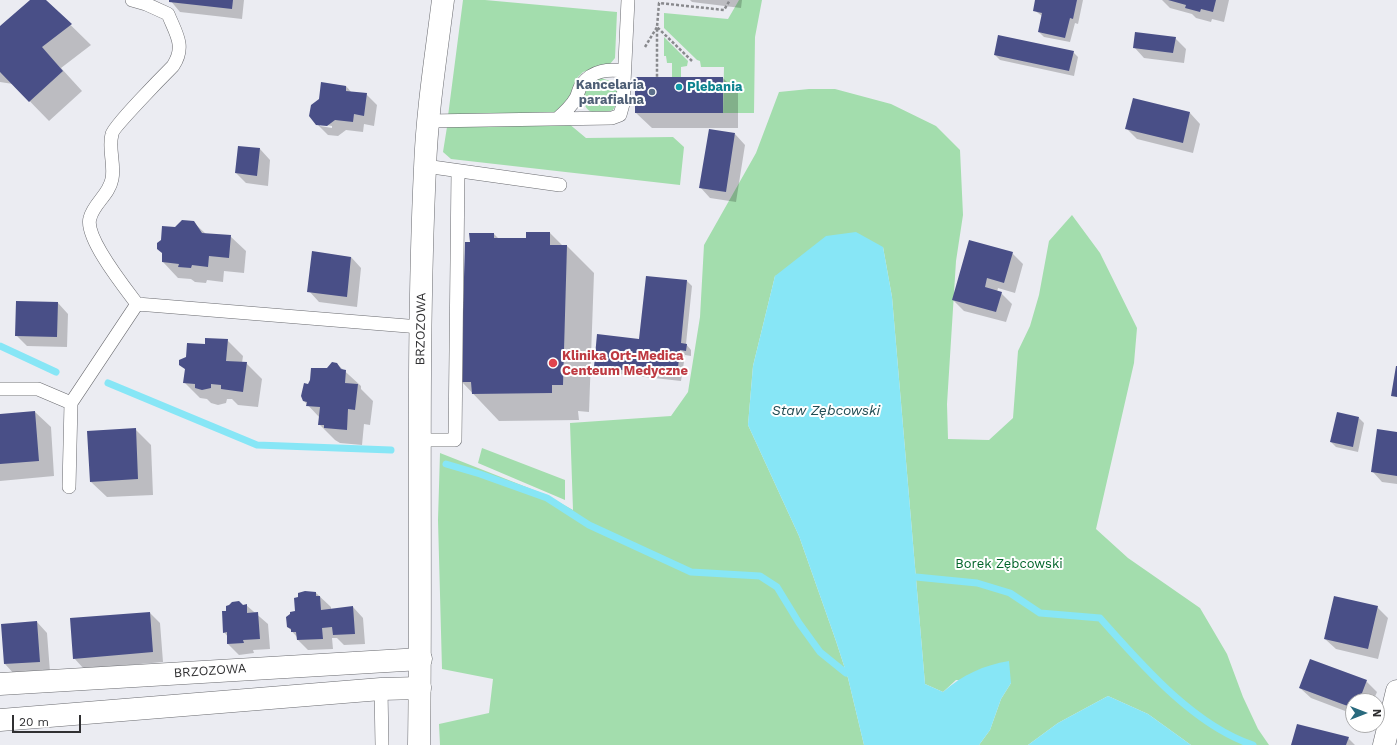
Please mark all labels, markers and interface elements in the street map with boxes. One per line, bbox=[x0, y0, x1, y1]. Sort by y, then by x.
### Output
place label: Kancelaria parafialna bbox=[576, 77, 644, 108]
place label: Plebania bbox=[687, 79, 742, 95]
marker: Plebania bbox=[674, 82, 684, 92]
marker: Kancelaria parafialna bbox=[647, 87, 657, 97]
street label: BRZOZOWA bbox=[413, 292, 429, 366]
place label: Klinika Ort-Medica Centeum Medyczne bbox=[562, 348, 688, 379]
marker: Klinika Ort-Medica Centeum Medyczne bbox=[547, 357, 559, 369]
water label: Staw Zębcowski bbox=[772, 403, 880, 419]
park label: Borek Zębcowski bbox=[955, 556, 1063, 572]
street label: BRZOZOWA bbox=[173, 661, 247, 681]
north arrow bbox=[1345, 693, 1385, 733]
scale bar bbox=[14, 707, 83, 733]
text: N bbox=[1370, 709, 1383, 717]
text: 20 m bbox=[19, 715, 49, 729]

